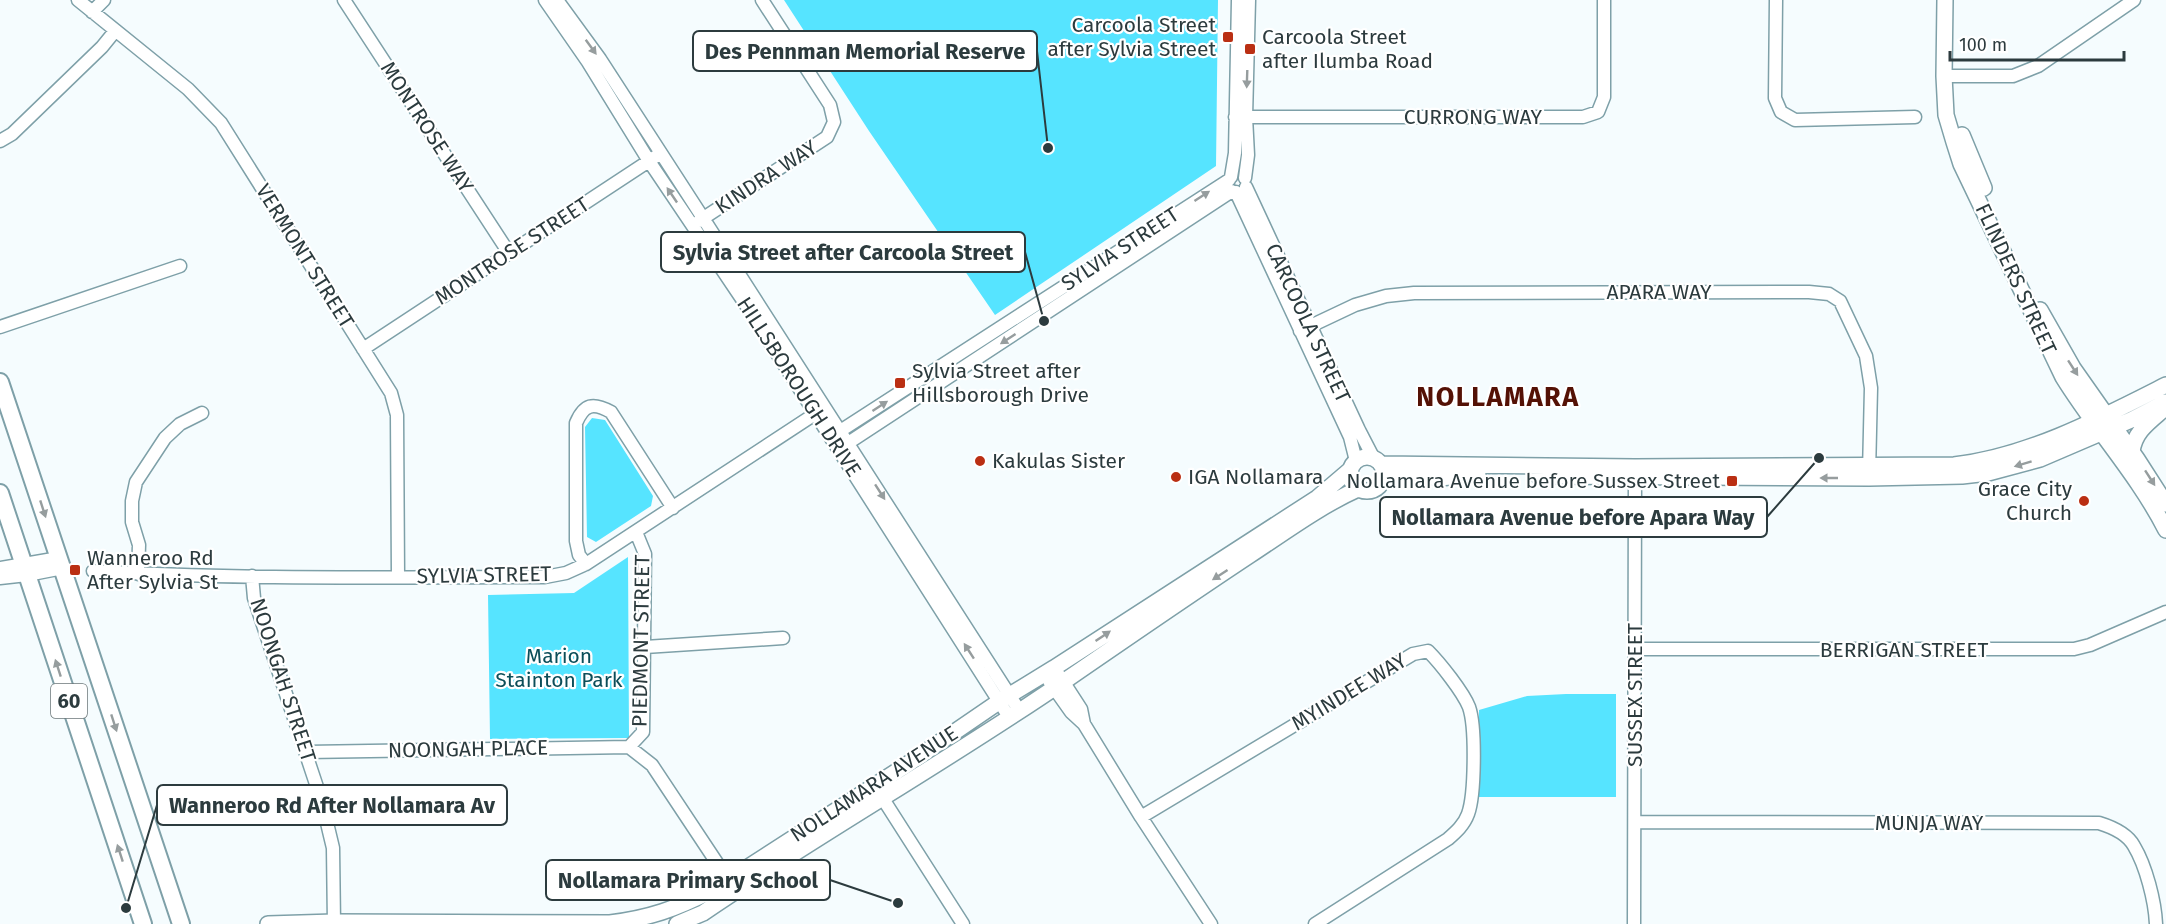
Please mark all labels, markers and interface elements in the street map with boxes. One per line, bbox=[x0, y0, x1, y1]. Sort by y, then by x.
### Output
place label: Carcoola Street after Sylvia Street bbox=[1047, 12, 1216, 62]
place label: Carcoola Street after Ilumba Road bbox=[1262, 24, 1433, 74]
scale bar bbox=[1950, 24, 2124, 62]
marker: Carcoola Street after Sylvia Street bbox=[1221, 30, 1235, 44]
callout: Des Pennman Memorial Reserve bbox=[693, 31, 1037, 71]
text: 100 m bbox=[1959, 34, 2007, 56]
text: Des Pennman Memorial Reserve bbox=[705, 38, 1025, 65]
one-way arrow bbox=[585, 39, 597, 55]
marker: Carcoola Street after Ilumba Road bbox=[1243, 42, 1257, 56]
street label: MONTROSE WAY bbox=[375, 57, 479, 198]
one-way arrow bbox=[1243, 70, 1252, 89]
street label: CURRONG WAY bbox=[1404, 104, 1543, 130]
street label: KINDRA WAY bbox=[710, 134, 822, 220]
street label: VERMONT STREET bbox=[250, 179, 360, 333]
one-way arrow bbox=[666, 188, 678, 204]
street label: MONTROSE STREET bbox=[430, 191, 594, 311]
one-way arrow bbox=[1194, 191, 1210, 202]
street label: FLINDERS STREET bbox=[1970, 199, 2062, 359]
street label: SYLVIA STREET bbox=[1056, 201, 1184, 297]
callout: Sylvia Street after Carcoola Street bbox=[661, 232, 1025, 272]
text: Sylvia Street after Carcoola Street bbox=[673, 239, 1014, 266]
street label: CARCOOLA STREET bbox=[1260, 239, 1356, 407]
street label: APARA WAY bbox=[1606, 279, 1712, 305]
street label: HILLSBOROUGH DRIVE bbox=[731, 292, 867, 482]
one-way arrow bbox=[1000, 333, 1016, 344]
place label: Sylvia Street after Hillsborough Drive bbox=[912, 358, 1089, 408]
one-way arrow bbox=[2067, 360, 2078, 376]
marker: Sylvia Street after Hillsborough Drive bbox=[893, 376, 907, 390]
district label: NOLLAMARA bbox=[1416, 381, 1580, 413]
one-way arrow bbox=[872, 400, 888, 411]
place label: Kakulas Sister bbox=[992, 448, 1125, 474]
marker: Kakulas Sister bbox=[973, 454, 987, 468]
one-way arrow bbox=[2014, 460, 2032, 470]
place label: IGA Nollamara bbox=[1188, 464, 1324, 490]
place label: Nollamara Avenue before Sussex Street bbox=[1346, 468, 1720, 494]
marker: IGA Nollamara bbox=[1169, 470, 1183, 484]
one-way arrow bbox=[2144, 470, 2155, 486]
one-way arrow bbox=[1819, 473, 1838, 483]
marker: Nollamara Avenue before Sussex Street bbox=[1725, 474, 1739, 488]
place label: Grace City Church bbox=[1978, 476, 2073, 526]
one-way arrow bbox=[874, 484, 885, 500]
marker: Grace City Church bbox=[2077, 494, 2091, 508]
callout: Nollamara Avenue before Apara Way bbox=[1380, 497, 1767, 537]
one-way arrow bbox=[39, 500, 48, 518]
text: Nollamara Avenue before Apara Way bbox=[1392, 504, 1755, 531]
place label: Wanneroo Rd After Sylvia St bbox=[87, 545, 219, 595]
street label: PIEDMONT STREET bbox=[626, 554, 656, 727]
street label: SYLVIA STREET bbox=[416, 561, 552, 589]
marker: Wanneroo Rd After Sylvia St bbox=[68, 563, 82, 577]
one-way arrow bbox=[1212, 569, 1228, 581]
street label: NOONGAH STREET bbox=[244, 595, 322, 765]
street label: SUSSEX STREET bbox=[1622, 623, 1648, 767]
one-way arrow bbox=[1094, 630, 1110, 642]
street label: BERRIGAN STREET bbox=[1820, 637, 1988, 663]
park label: Marion Stainton Park bbox=[495, 643, 623, 693]
one-way arrow bbox=[963, 643, 974, 660]
street label: MYINDEE WAY bbox=[1287, 647, 1412, 737]
one-way arrow bbox=[53, 659, 62, 677]
road number: 60 bbox=[51, 684, 87, 718]
one-way arrow bbox=[110, 714, 119, 732]
street label: NOLLAMARA AVENUE bbox=[785, 720, 963, 848]
street label: NOONGAH PLACE bbox=[388, 735, 548, 763]
callout: Wanneroo Rd After Nollamara Av bbox=[157, 785, 507, 825]
text: Wanneroo Rd After Nollamara Av bbox=[169, 792, 496, 819]
street label: MUNJA WAY bbox=[1875, 810, 1984, 836]
one-way arrow bbox=[114, 844, 124, 862]
callout: Nollamara Primary School bbox=[546, 860, 830, 900]
text: Nollamara Primary School bbox=[558, 867, 819, 894]

